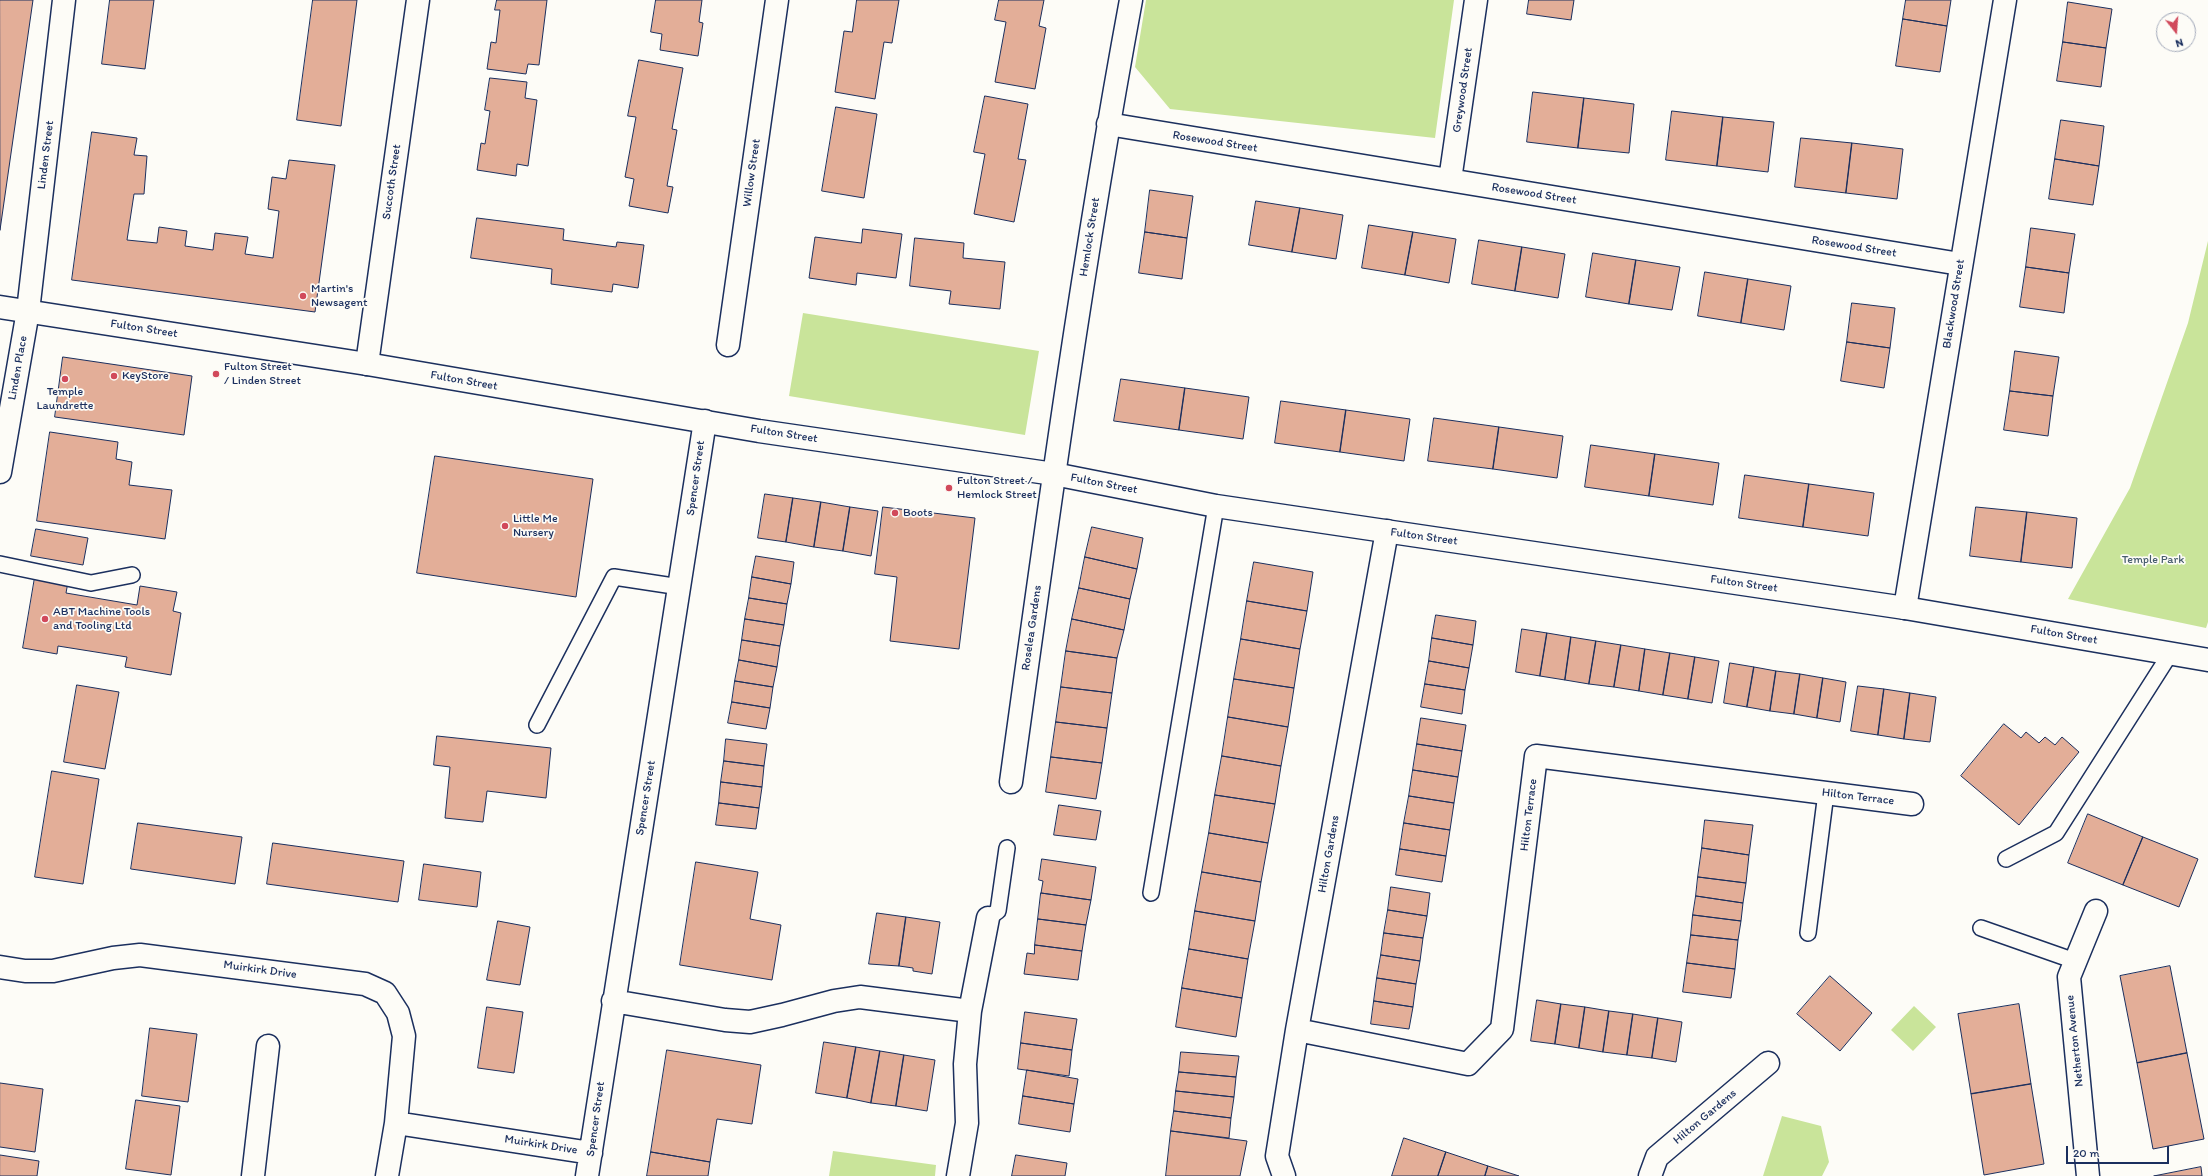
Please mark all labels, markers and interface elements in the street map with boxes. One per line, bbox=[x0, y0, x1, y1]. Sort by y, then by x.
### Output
north arrow bbox=[2156, 12, 2196, 52]
text: N bbox=[2174, 36, 2185, 50]
street label: Greywood Street bbox=[1450, 47, 1476, 133]
street label: Linden Street bbox=[35, 120, 57, 190]
street label: Rosewood Street bbox=[1172, 128, 1258, 156]
street label: Willow Street bbox=[740, 138, 764, 208]
street label: Succoth Street bbox=[380, 143, 404, 221]
street label: Rosewood Street bbox=[1491, 180, 1577, 208]
street label: Hemlock Street bbox=[1077, 196, 1103, 278]
street label: Rosewood Street bbox=[1811, 233, 1897, 261]
street label: Blackwood Street bbox=[1940, 258, 1968, 350]
place label: Martin's Newsagent bbox=[311, 282, 367, 310]
marker: Martin's Newsagent bbox=[298, 291, 308, 301]
street label: Fulton Street bbox=[109, 317, 179, 341]
street label: Linden Place bbox=[5, 335, 31, 401]
place label: Fulton Street / Linden Street bbox=[224, 360, 301, 388]
street label: Fulton Street bbox=[429, 368, 499, 394]
place label: KeyStore bbox=[122, 369, 169, 383]
marker: Fulton Street / Linden Street bbox=[211, 369, 221, 379]
marker: KeyStore bbox=[109, 371, 119, 381]
marker: Temple Laundrette bbox=[60, 374, 70, 384]
place label: Temple Laundrette bbox=[37, 385, 93, 413]
street label: Fulton Street bbox=[749, 422, 819, 446]
street label: Spencer Street bbox=[684, 440, 708, 516]
street label: Fulton Street bbox=[1069, 470, 1139, 498]
place label: Fulton Street / Hemlock Street bbox=[957, 474, 1037, 502]
marker: Fulton Street / Hemlock Street bbox=[944, 483, 954, 493]
place label: Boots bbox=[903, 506, 933, 520]
marker: Boots bbox=[890, 508, 900, 518]
place label: Little Me Nursery bbox=[513, 512, 558, 540]
marker: Little Me Nursery bbox=[500, 521, 510, 531]
street label: Fulton Street bbox=[1389, 525, 1459, 549]
park label: Temple Park bbox=[2122, 553, 2184, 567]
street label: Fulton Street bbox=[1709, 572, 1779, 596]
street label: Roselea Gardens bbox=[1019, 584, 1045, 672]
place label: ABT Machine Tools and Tooling Ltd bbox=[53, 605, 150, 633]
marker: ABT Machine Tools and Tooling Ltd bbox=[40, 614, 50, 624]
street label: Fulton Street bbox=[2029, 622, 2099, 648]
street label: Spencer Street bbox=[633, 759, 659, 837]
street label: Hilton Terrace bbox=[1517, 778, 1541, 852]
street label: Hilton Terrace bbox=[1821, 785, 1895, 809]
street label: Hilton Gardens bbox=[1315, 814, 1343, 894]
street label: Muirkirk Drive bbox=[222, 958, 298, 982]
street label: Netherton Avenue bbox=[2063, 994, 2087, 1088]
street label: Spencer Street bbox=[584, 1081, 608, 1157]
street label: Hilton Gardens bbox=[1670, 1086, 1740, 1148]
street label: Muirkirk Drive bbox=[503, 1132, 579, 1158]
scale bar bbox=[2068, 1138, 2171, 1164]
text: 20 m bbox=[2073, 1146, 2100, 1160]

